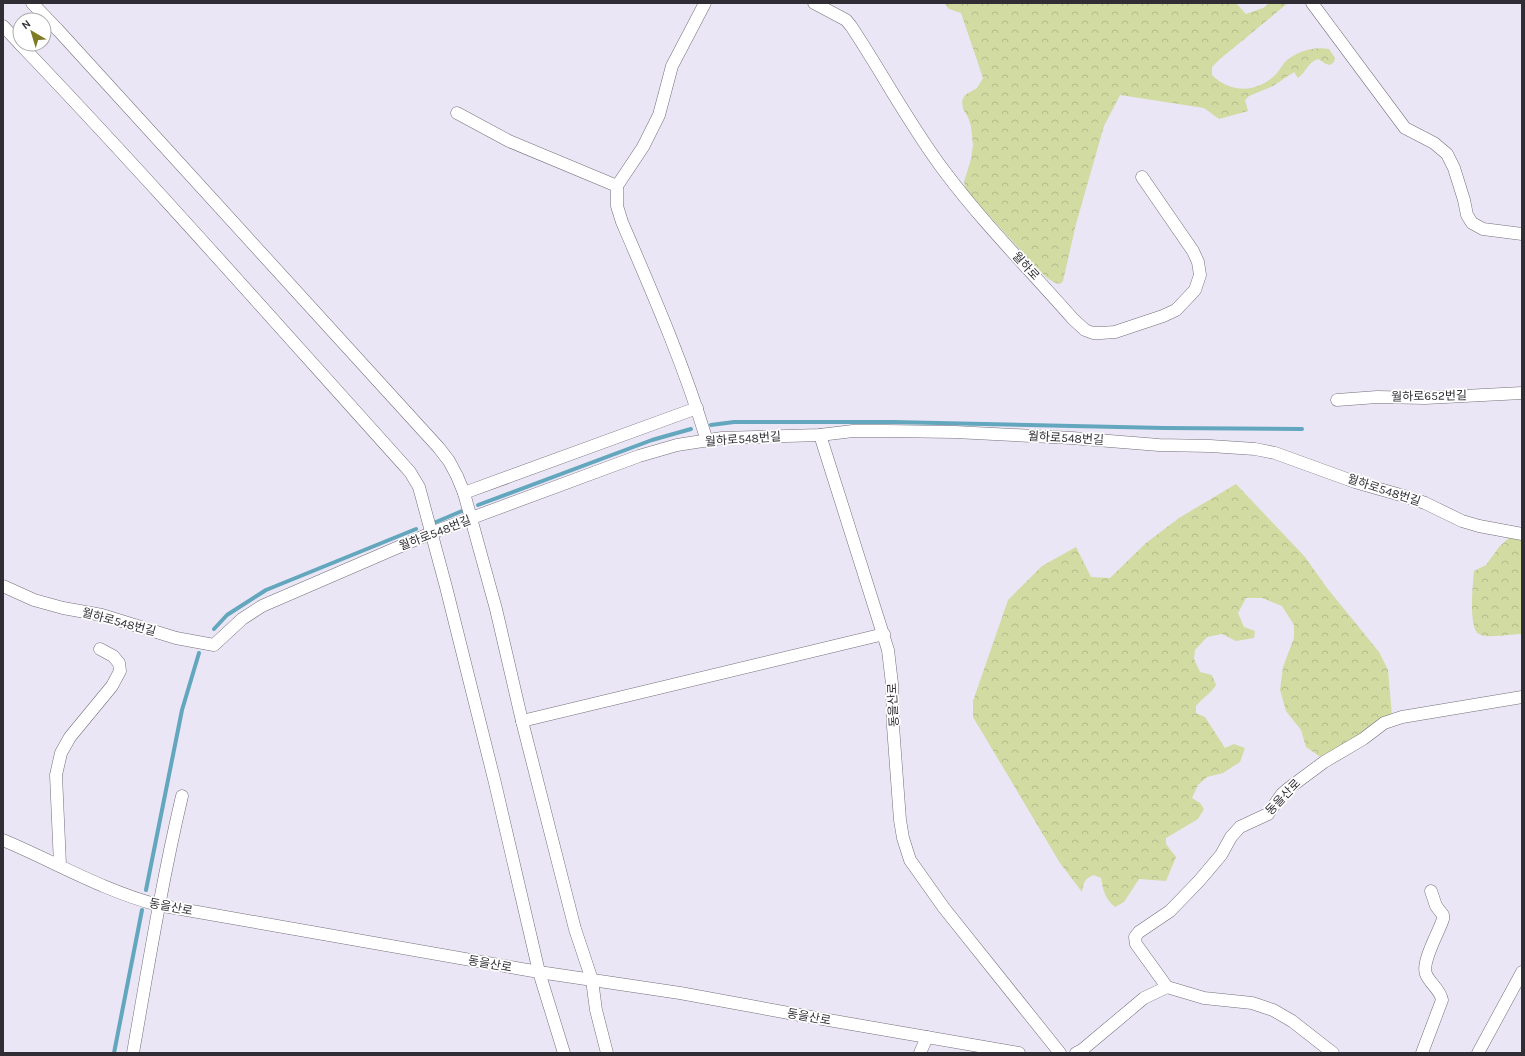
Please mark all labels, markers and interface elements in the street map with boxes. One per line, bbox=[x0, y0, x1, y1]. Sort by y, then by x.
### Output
north arrow bbox=[12, 12, 52, 52]
text: N bbox=[19, 17, 33, 32]
street label: 월하로 bbox=[1010, 249, 1042, 283]
street label: 월하로652번길 bbox=[1391, 388, 1467, 404]
street label: 월하로548번길 bbox=[705, 429, 781, 449]
street label: 월하로548번길 bbox=[1028, 429, 1104, 447]
street label: 월하로548번길 bbox=[1346, 472, 1422, 508]
street label: 월하로548번길 bbox=[397, 513, 473, 553]
street label: 월하로548번길 bbox=[80, 605, 158, 639]
street label: 동을산로 bbox=[885, 683, 901, 727]
street label: 동을산로 bbox=[1263, 776, 1303, 818]
street label: 동을산로 bbox=[148, 896, 194, 918]
street label: 동을산로 bbox=[467, 953, 513, 975]
street label: 동을산로 bbox=[786, 1006, 832, 1028]

